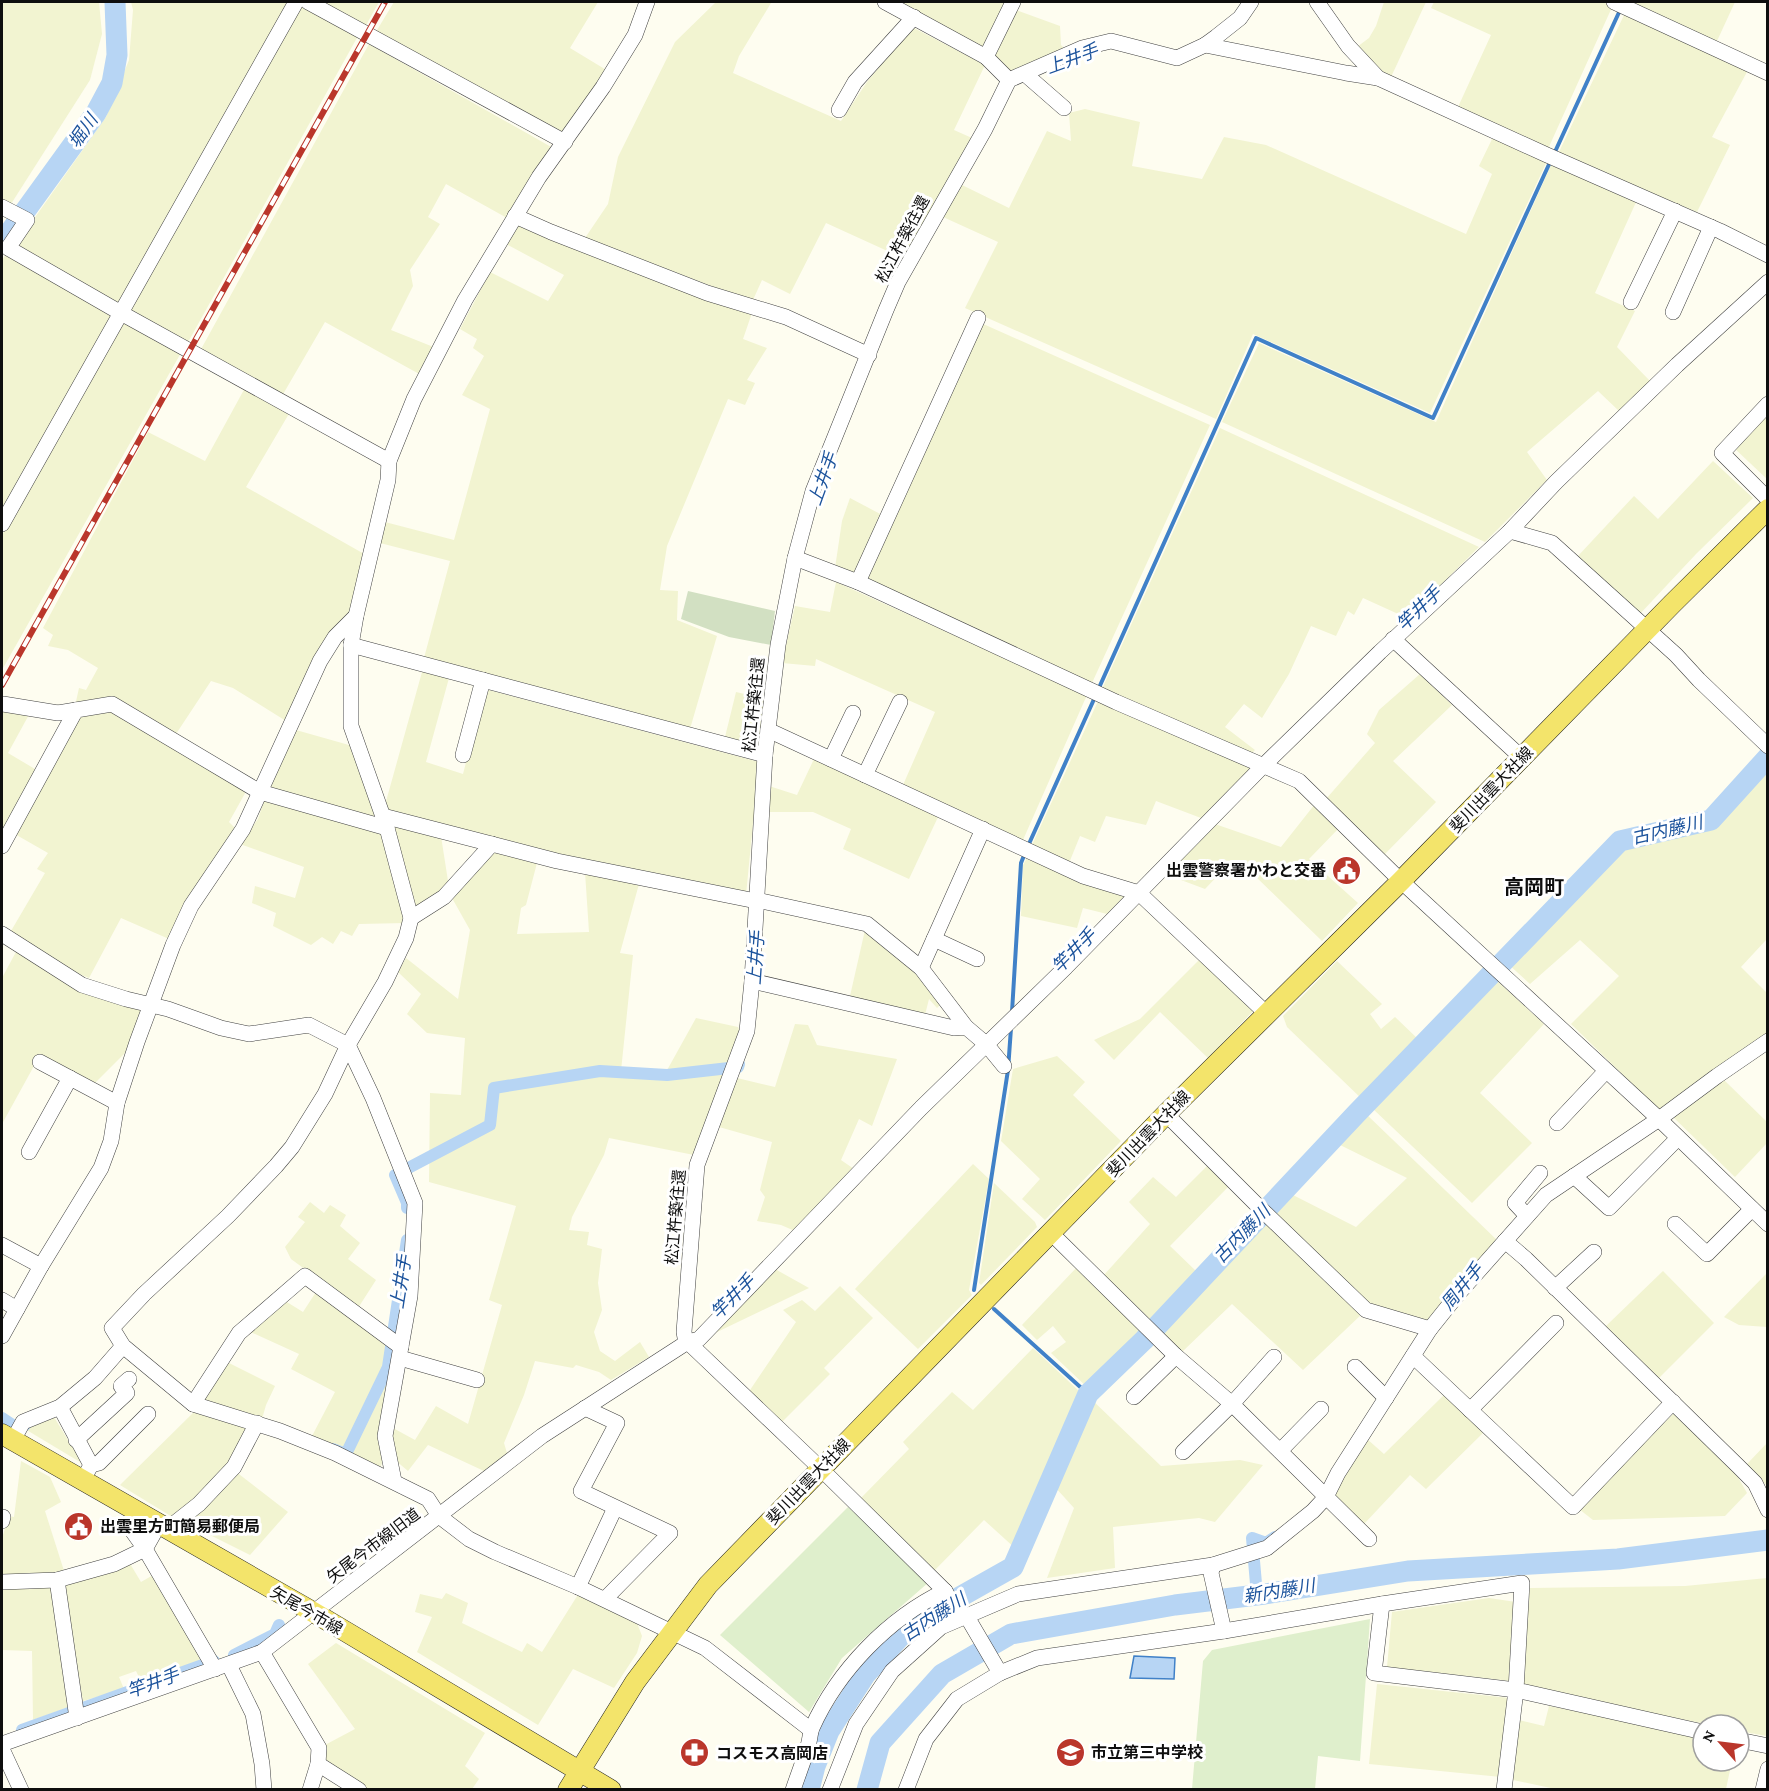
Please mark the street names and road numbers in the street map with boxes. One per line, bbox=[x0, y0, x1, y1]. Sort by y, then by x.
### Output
street label: 松江杵築往還 bbox=[872, 193, 932, 286]
street label: 松江杵築往還 bbox=[740, 656, 767, 754]
street label: 斐川出雲大社線 bbox=[1446, 743, 1536, 836]
street label: 斐川出雲大社線 bbox=[1103, 1087, 1193, 1180]
street label: 松江杵築往還 bbox=[663, 1168, 688, 1266]
street label: 斐川出雲大社線 bbox=[763, 1435, 853, 1528]
street label: 矢尾今市線旧道 bbox=[323, 1505, 423, 1586]
street label: 矢尾今市線 bbox=[268, 1583, 346, 1638]

